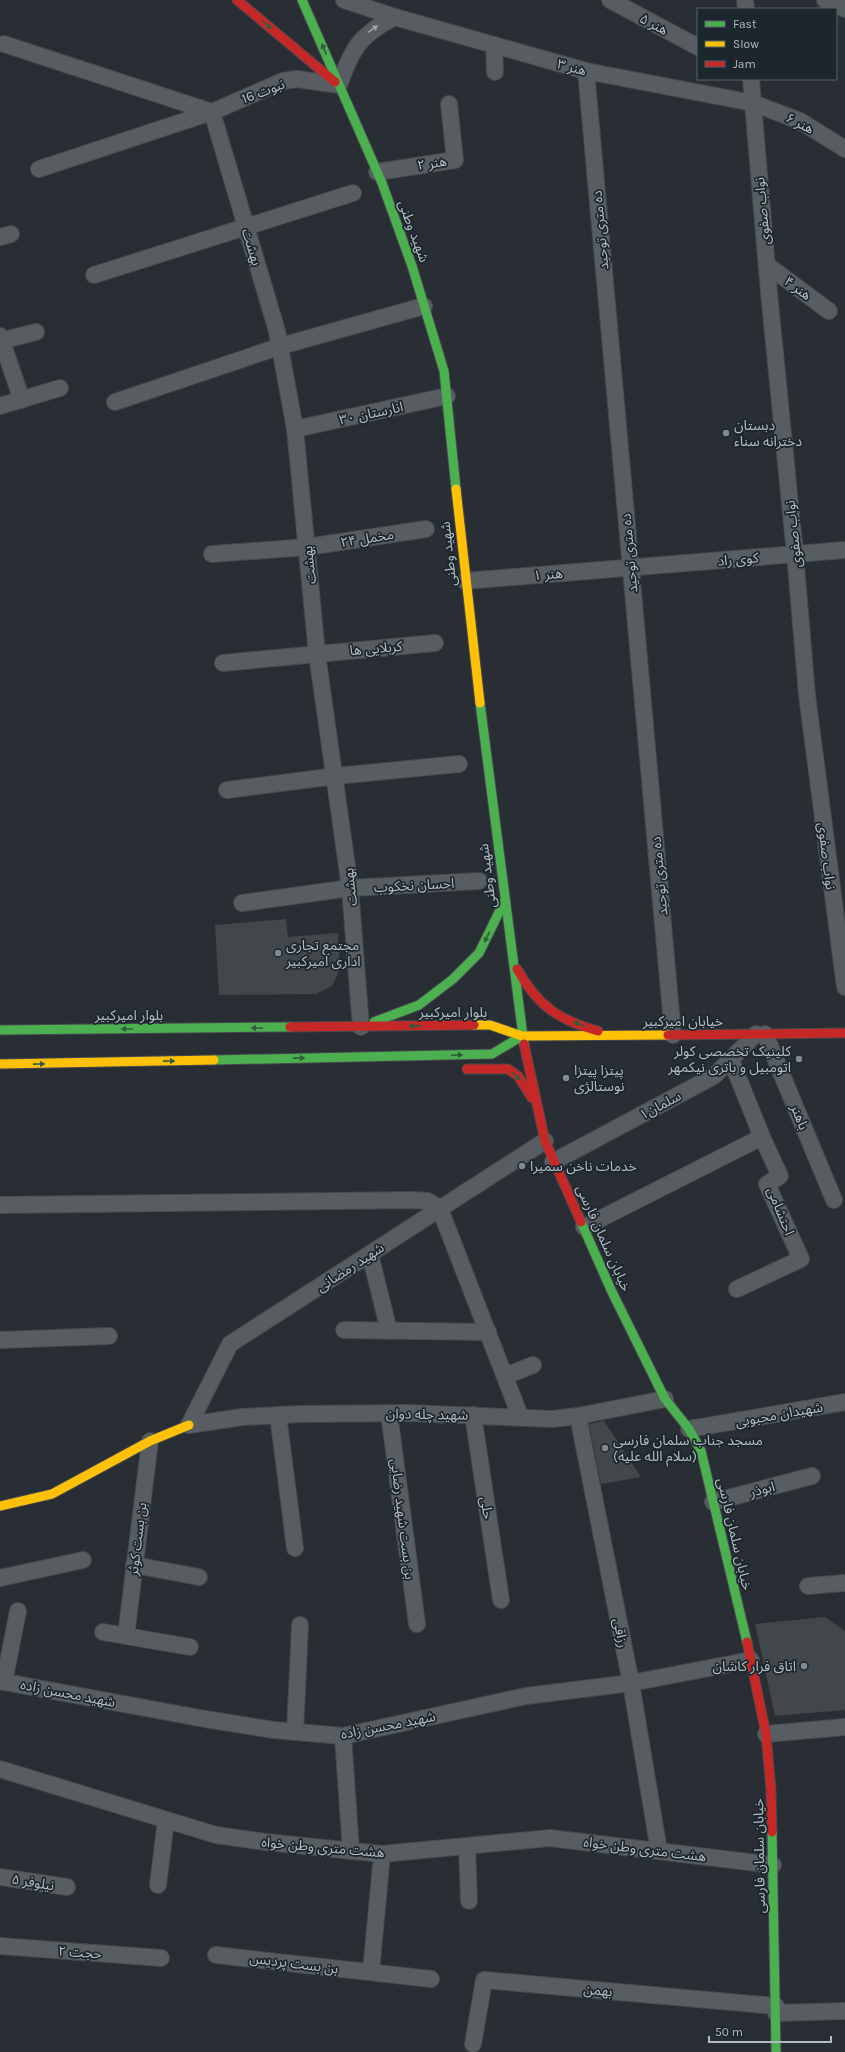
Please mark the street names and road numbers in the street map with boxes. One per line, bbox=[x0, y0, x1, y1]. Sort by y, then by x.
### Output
street label: هنر ۵ bbox=[637, 10, 671, 39]
street label: هنر ۳ bbox=[555, 55, 588, 80]
street label: نبوت 16 bbox=[239, 75, 287, 107]
street label: هنر ۶ bbox=[783, 109, 817, 138]
street label: هنر ۲ bbox=[416, 153, 448, 174]
street label: نواب صفوی bbox=[751, 176, 774, 245]
street label: ده متری توحید bbox=[589, 189, 612, 270]
street label: شهید وطنی bbox=[394, 198, 433, 265]
street label: بهشت bbox=[238, 226, 265, 268]
street label: هنر ۴ bbox=[781, 273, 815, 304]
street label: انارستان ۳۰ bbox=[337, 398, 405, 429]
street label: نواب صفوی bbox=[781, 499, 805, 569]
street label: ده متری توحید bbox=[618, 512, 641, 593]
street label: شهید وطنی bbox=[437, 521, 460, 587]
street label: مخمل ۲۴ bbox=[339, 526, 395, 551]
street label: بهشت bbox=[299, 545, 320, 585]
street label: کوی راد bbox=[717, 549, 760, 570]
street label: هنر ۱ bbox=[532, 565, 564, 584]
street label: کربلایی ها bbox=[349, 638, 403, 659]
street label: نواب صفوی bbox=[814, 821, 839, 891]
street label: ده متری توحید bbox=[648, 835, 671, 916]
street label: شهید وطنی bbox=[475, 843, 500, 909]
street label: بهشت bbox=[340, 867, 361, 907]
street label: احسان نخکوب bbox=[373, 875, 455, 896]
street label: بلوار امیرکبیر bbox=[418, 1004, 488, 1021]
street label: بلوار امیرکبیر bbox=[94, 1007, 164, 1024]
street label: خیابان امیرکبیر bbox=[642, 1013, 723, 1030]
street label: سلمان۱ bbox=[636, 1087, 684, 1123]
street label: باهنر bbox=[786, 1101, 812, 1133]
street label: خیابان سلمان فارسی bbox=[572, 1182, 635, 1294]
street label: احتشامی bbox=[763, 1185, 798, 1238]
street label: شهید رمضانی bbox=[313, 1239, 387, 1296]
street label: شهیدان محبوبی bbox=[734, 1398, 824, 1431]
street label: شهید چله دوان bbox=[386, 1405, 468, 1425]
street label: بن بست شهید رضایی bbox=[387, 1458, 418, 1581]
street label: خیابان سلمان فارسی bbox=[713, 1476, 756, 1592]
street label: ابوذر bbox=[747, 1478, 777, 1501]
street label: حلی bbox=[476, 1496, 497, 1521]
street label: بن بست کوثر bbox=[124, 1501, 150, 1578]
street label: رزاقی bbox=[609, 1617, 632, 1649]
street label: شهید محسن زاده bbox=[19, 1676, 117, 1711]
street label: شهید محسن زاده bbox=[339, 1708, 437, 1743]
street label: خیابان سلمان فارسی bbox=[750, 1798, 769, 1914]
street label: هشت متری وطن خواه bbox=[261, 1834, 385, 1861]
street label: هشت متری وطن خواه bbox=[582, 1834, 707, 1865]
street label: نیلوفر ۵ bbox=[10, 1871, 56, 1894]
street label: حجت ۲ bbox=[58, 1942, 102, 1963]
street label: بن بست پردیس bbox=[248, 1950, 340, 1979]
street label: بهمن bbox=[583, 1981, 613, 2000]

